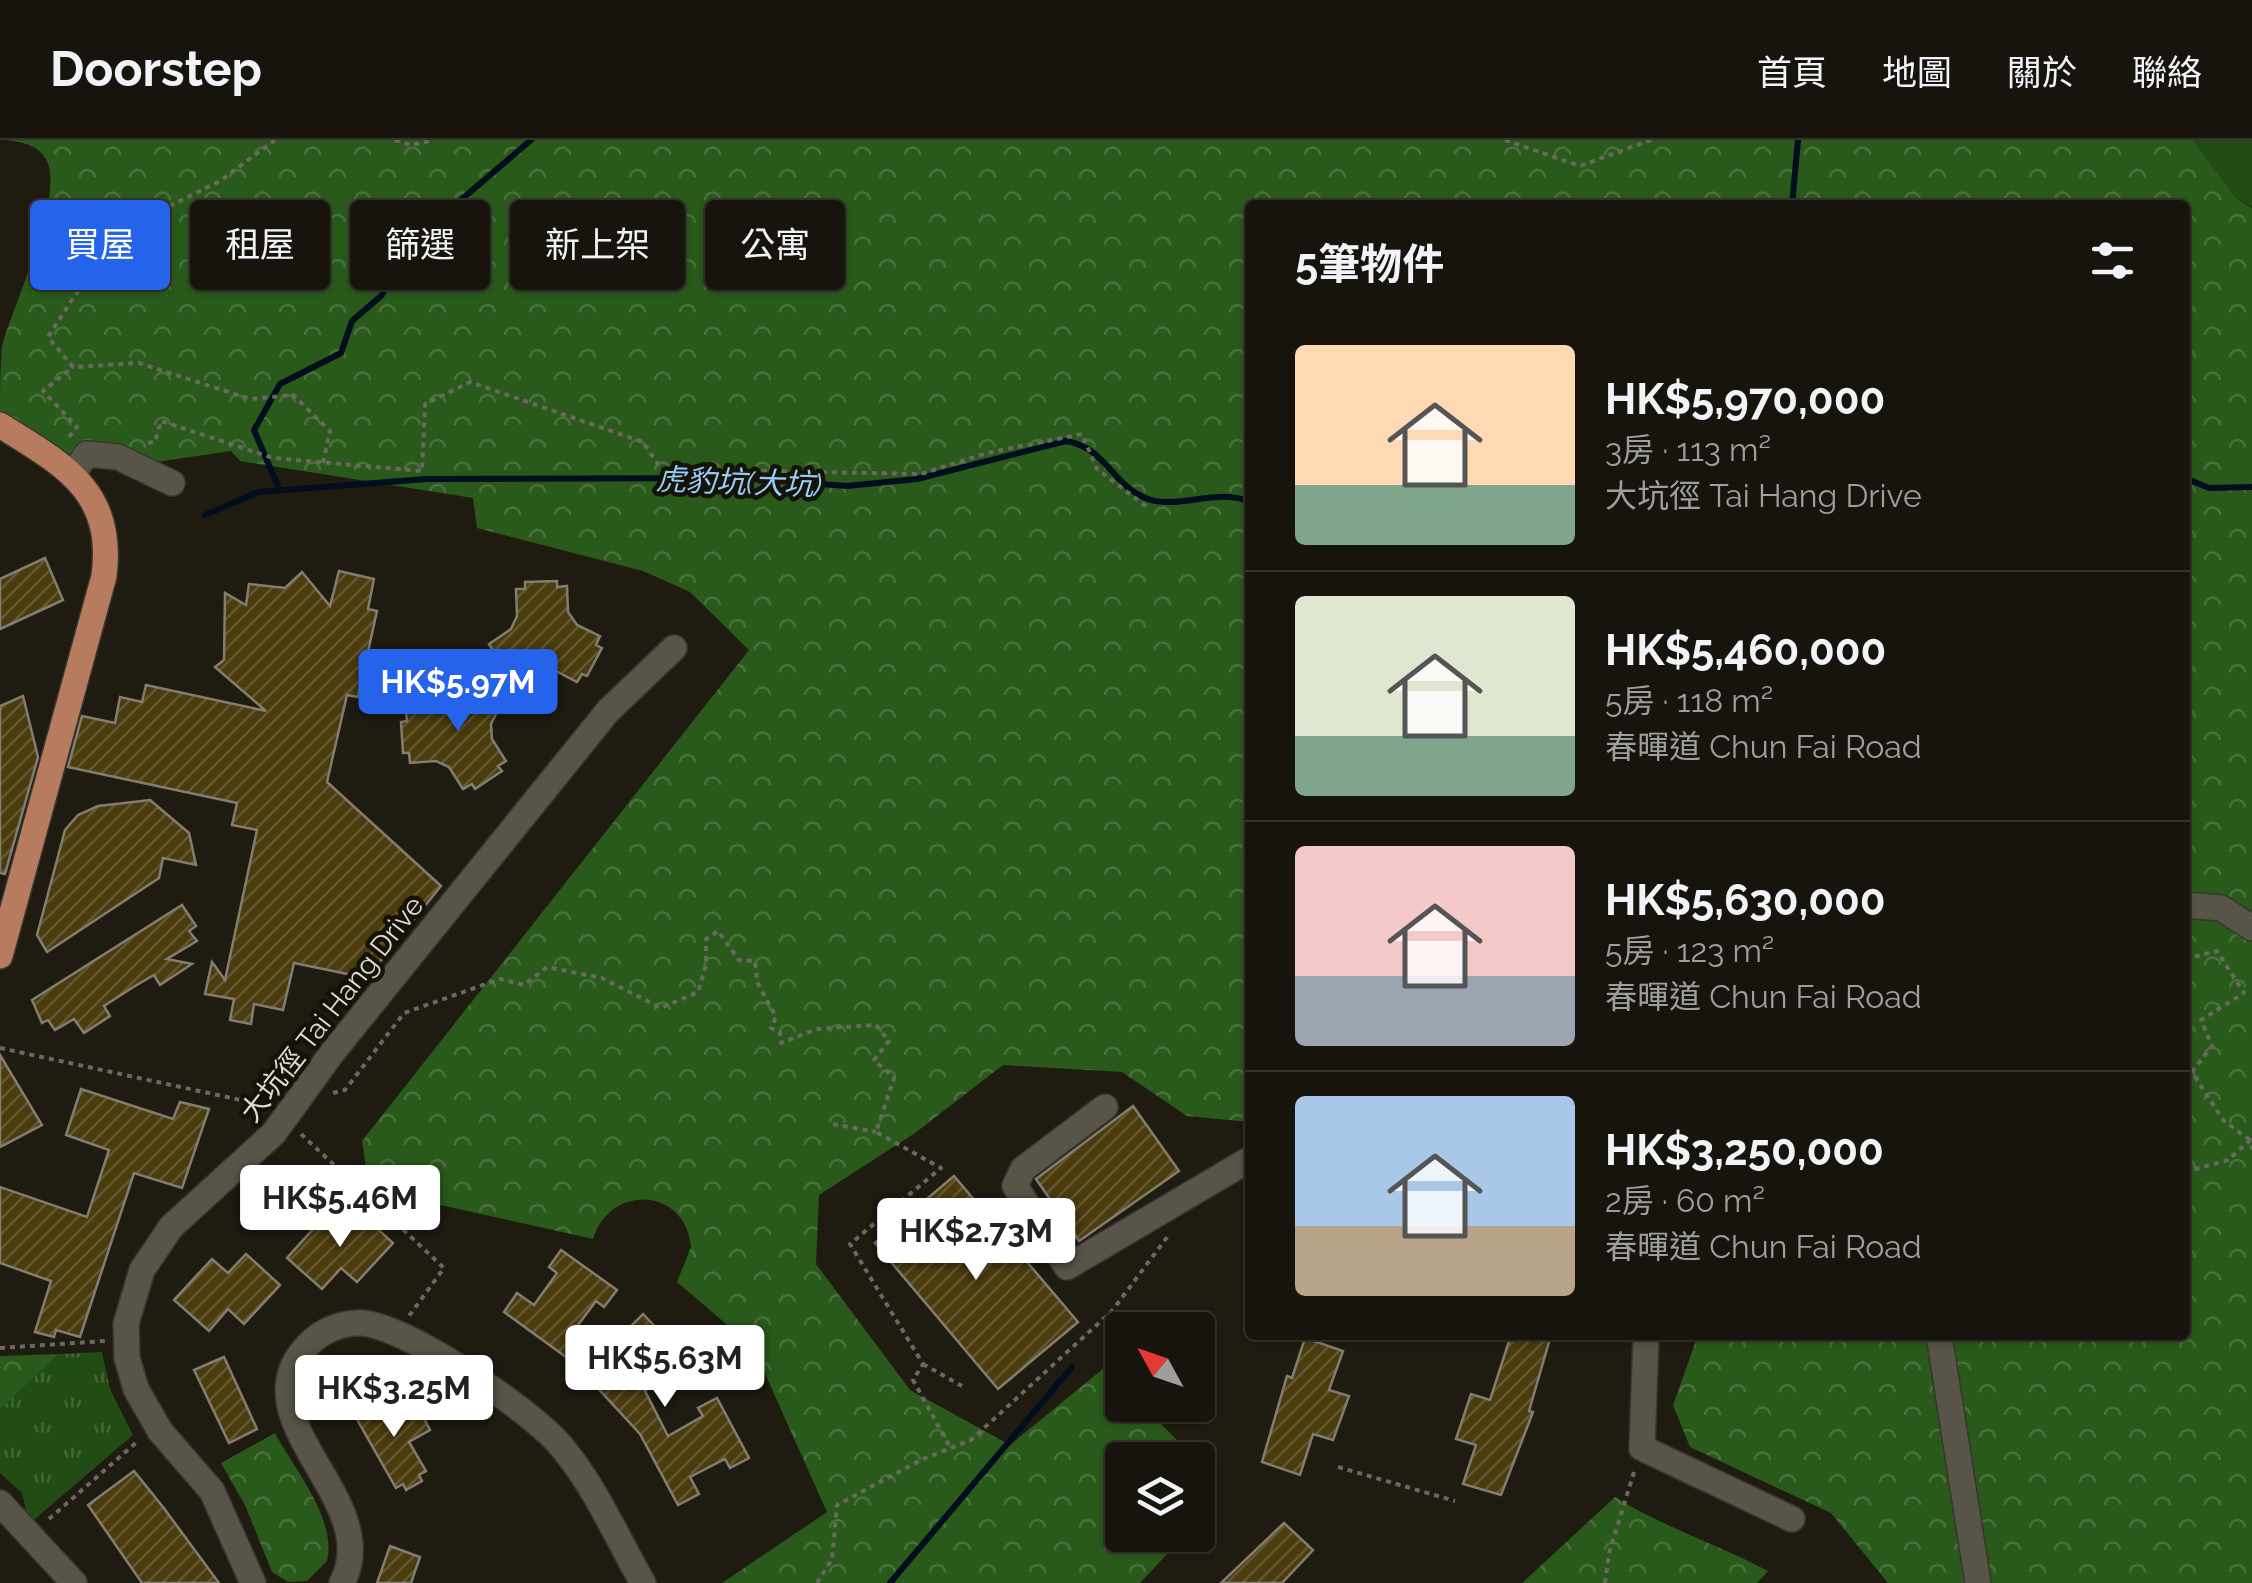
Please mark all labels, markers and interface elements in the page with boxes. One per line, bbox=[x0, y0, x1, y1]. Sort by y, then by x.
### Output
text: Doorstep bbox=[50, 41, 262, 97]
text: 首頁 bbox=[1757, 52, 1827, 93]
text: 地圖 bbox=[1882, 52, 1952, 93]
text: 關於 bbox=[2007, 52, 2077, 93]
text: 聯絡 bbox=[2132, 52, 2202, 93]
chip: 買屋 bbox=[30, 200, 170, 290]
chip: 租屋 bbox=[190, 200, 330, 290]
chip: 篩選 bbox=[350, 200, 490, 290]
chip: 新上架 bbox=[510, 200, 685, 290]
chip: 公寓 bbox=[705, 200, 845, 290]
icon: filters bbox=[2085, 233, 2140, 288]
text: 5筆物件 bbox=[1295, 240, 1444, 289]
text: HK$5,970,000 bbox=[1605, 375, 1885, 424]
icon: home bbox=[1375, 385, 1495, 505]
text: 3房 · 113 m² bbox=[1605, 431, 1771, 468]
water label: 虎豹坑(大坑) bbox=[656, 462, 823, 502]
text: 大坑徑 Tai Hang Drive bbox=[1605, 477, 1922, 514]
text: HK$5,460,000 bbox=[1605, 626, 1886, 675]
icon: home bbox=[1375, 636, 1495, 756]
pin: HK$5.97M bbox=[355, 649, 561, 734]
text: HK$5.97M bbox=[381, 663, 535, 700]
text: 5房 · 118 m² bbox=[1605, 682, 1773, 719]
text: 春暉道 Chun Fai Road bbox=[1605, 728, 1922, 765]
text: HK$5,630,000 bbox=[1605, 876, 1886, 925]
icon: home bbox=[1375, 886, 1495, 1006]
street label: 大坑徑 Tai Hang Drive bbox=[234, 890, 430, 1128]
text: 5房 · 123 m² bbox=[1605, 932, 1774, 969]
text: 春暉道 Chun Fai Road bbox=[1605, 978, 1922, 1015]
text: HK$3,250,000 bbox=[1605, 1126, 1884, 1175]
icon: home bbox=[1375, 1136, 1495, 1256]
pin: HK$5.46M bbox=[237, 1165, 443, 1250]
text: HK$5.46M bbox=[262, 1179, 418, 1216]
text: 2房 · 60 m² bbox=[1605, 1182, 1765, 1219]
pin: HK$2.73M bbox=[873, 1198, 1079, 1283]
text: HK$2.73M bbox=[899, 1212, 1053, 1249]
text: 春暉道 Chun Fai Road bbox=[1605, 1228, 1922, 1265]
north arrow bbox=[1105, 1312, 1215, 1422]
map controls bbox=[1105, 1312, 1215, 1552]
pin: HK$5.63M bbox=[562, 1325, 768, 1410]
text: HK$5.63M bbox=[587, 1339, 743, 1376]
pin: HK$3.25M bbox=[291, 1355, 497, 1440]
text: HK$3.25M bbox=[317, 1369, 471, 1406]
button: layers bbox=[1105, 1442, 1215, 1552]

